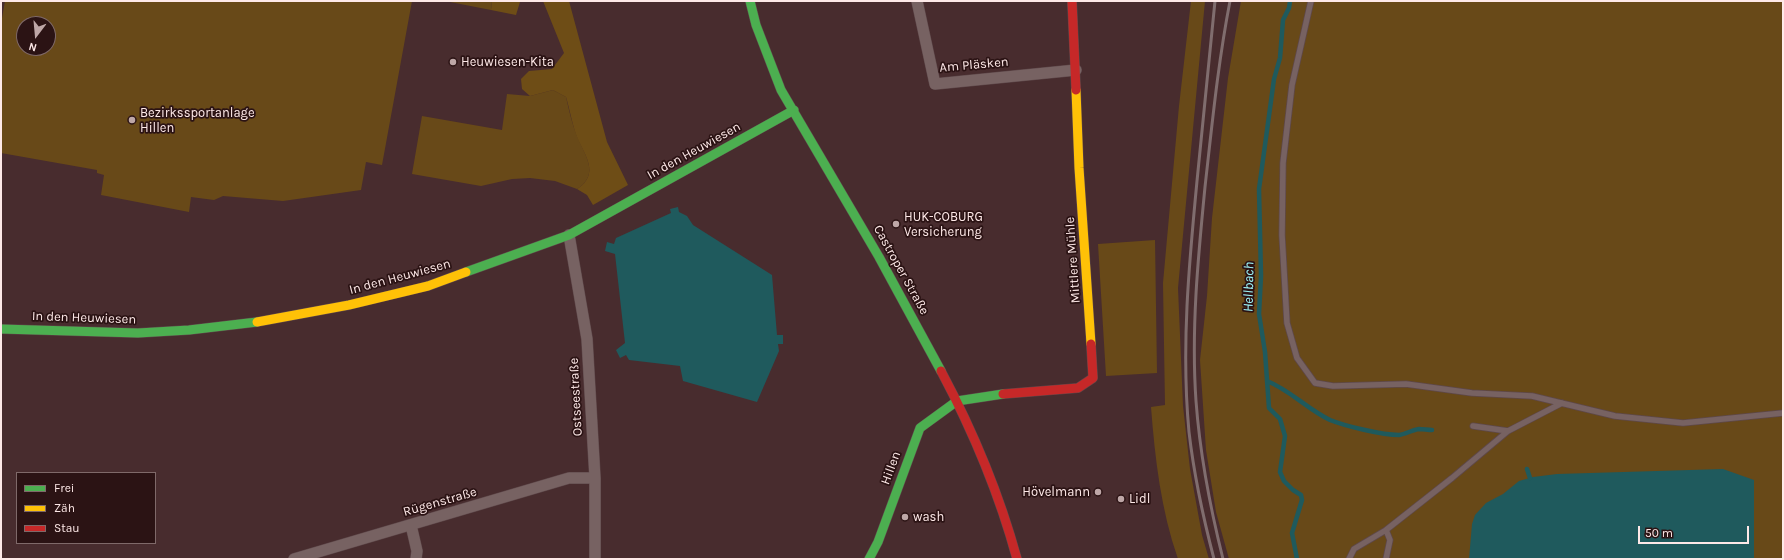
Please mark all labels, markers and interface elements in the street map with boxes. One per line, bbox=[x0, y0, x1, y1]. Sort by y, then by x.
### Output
north arrow bbox=[16, 16, 56, 56]
text: N bbox=[27, 40, 38, 54]
place label: Heuwiesen-Kita bbox=[461, 54, 554, 70]
street label: Am Pläsken bbox=[939, 54, 1009, 76]
marker: Heuwiesen-Kita bbox=[448, 57, 458, 67]
place label: Bezirkssportanlage Hillen bbox=[140, 105, 255, 136]
marker: Bezirkssportanlage Hillen bbox=[127, 115, 137, 125]
street label: In den Heuwiesen bbox=[645, 119, 743, 183]
place label: HUK-COBURG Versicherung bbox=[904, 209, 983, 240]
street label: Mittlere Mühle bbox=[1062, 216, 1084, 304]
marker: HUK-COBURG Versicherung bbox=[891, 219, 901, 229]
street label: Castroper Straße bbox=[870, 223, 932, 317]
street label: In den Heuwiesen bbox=[348, 256, 452, 298]
water label: Hellbach bbox=[1240, 262, 1258, 312]
street label: In den Heuwiesen bbox=[32, 308, 136, 328]
street label: Ostseestraße bbox=[566, 357, 586, 437]
street label: Hillen bbox=[878, 449, 904, 487]
legend bbox=[16, 472, 156, 544]
text: Frei bbox=[54, 481, 74, 495]
street label: Rügenstraße bbox=[401, 484, 479, 520]
place label: Hövelmann bbox=[1022, 484, 1090, 500]
marker: Hövelmann bbox=[1093, 487, 1103, 497]
place label: Lidl bbox=[1129, 491, 1150, 507]
marker: Lidl bbox=[1116, 494, 1126, 504]
text: Zäh bbox=[54, 501, 75, 515]
place label: wash bbox=[913, 509, 944, 525]
marker: wash bbox=[900, 512, 910, 522]
scale bar bbox=[1640, 518, 1751, 544]
text: Stau bbox=[54, 521, 80, 535]
text: 50 m bbox=[1645, 526, 1673, 540]

